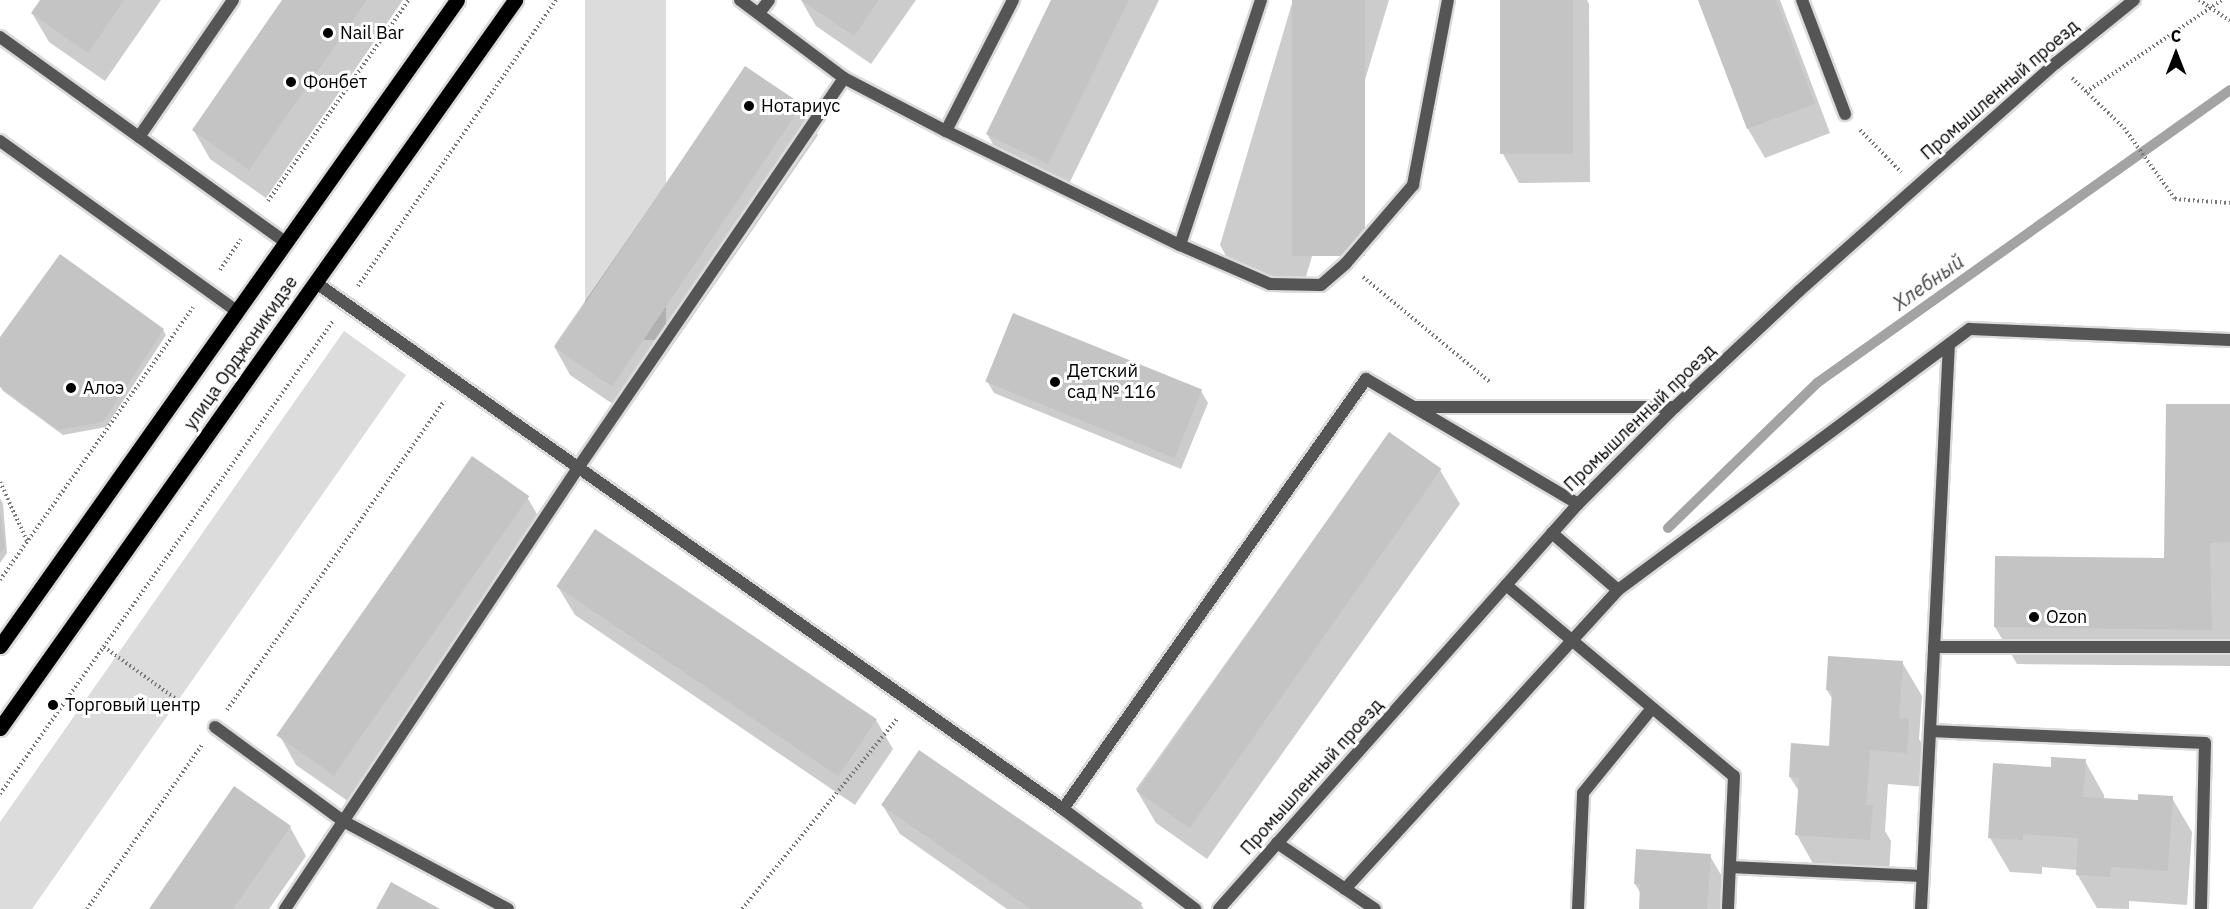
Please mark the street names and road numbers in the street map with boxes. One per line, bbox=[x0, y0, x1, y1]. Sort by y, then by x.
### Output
street label: Промышленный проезд bbox=[1917, 15, 2083, 165]
street label: улица Орджоникидзе bbox=[180, 272, 302, 434]
street label: Промышленный проезд bbox=[1560, 340, 1720, 496]
street label: Промышленный проезд bbox=[1236, 695, 1388, 859]

